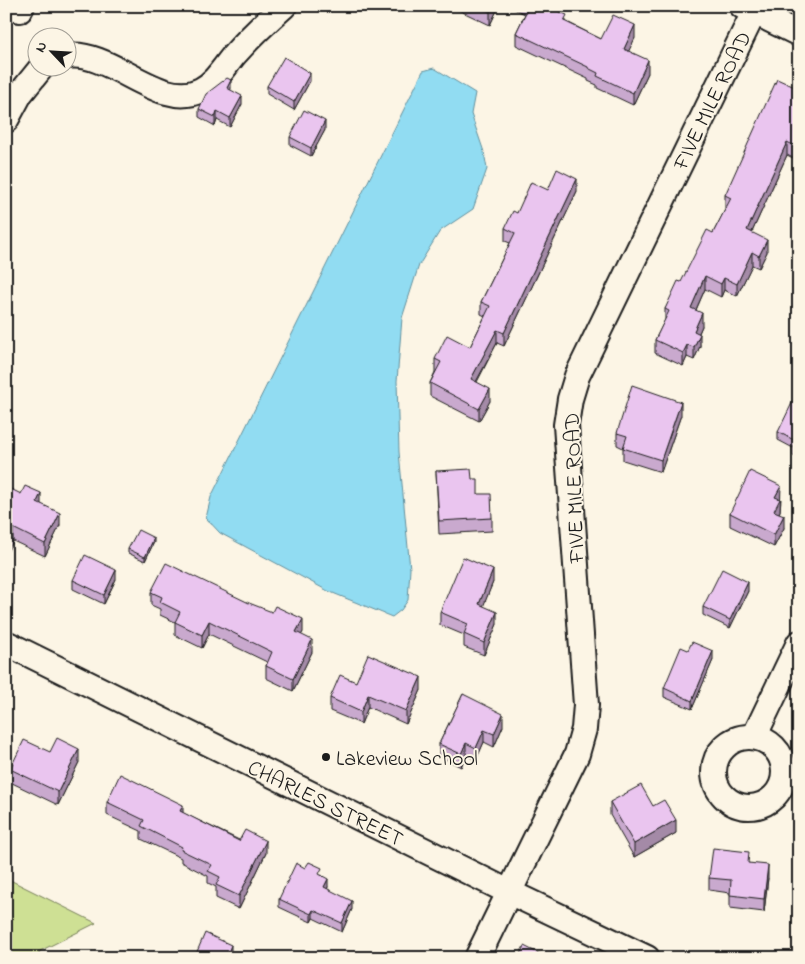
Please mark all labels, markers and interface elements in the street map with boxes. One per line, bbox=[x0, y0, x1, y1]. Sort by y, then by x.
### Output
street label: FIVE MILE ROAD bbox=[666, 27, 761, 177]
north arrow bbox=[28, 28, 78, 78]
text: N bbox=[30, 38, 53, 56]
street label: FIVE MILE ROAD bbox=[557, 412, 595, 565]
place label: Lakeview School bbox=[336, 744, 478, 776]
marker: Lakeview School bbox=[320, 751, 332, 763]
street label: CHARLES STREET bbox=[241, 753, 408, 856]

